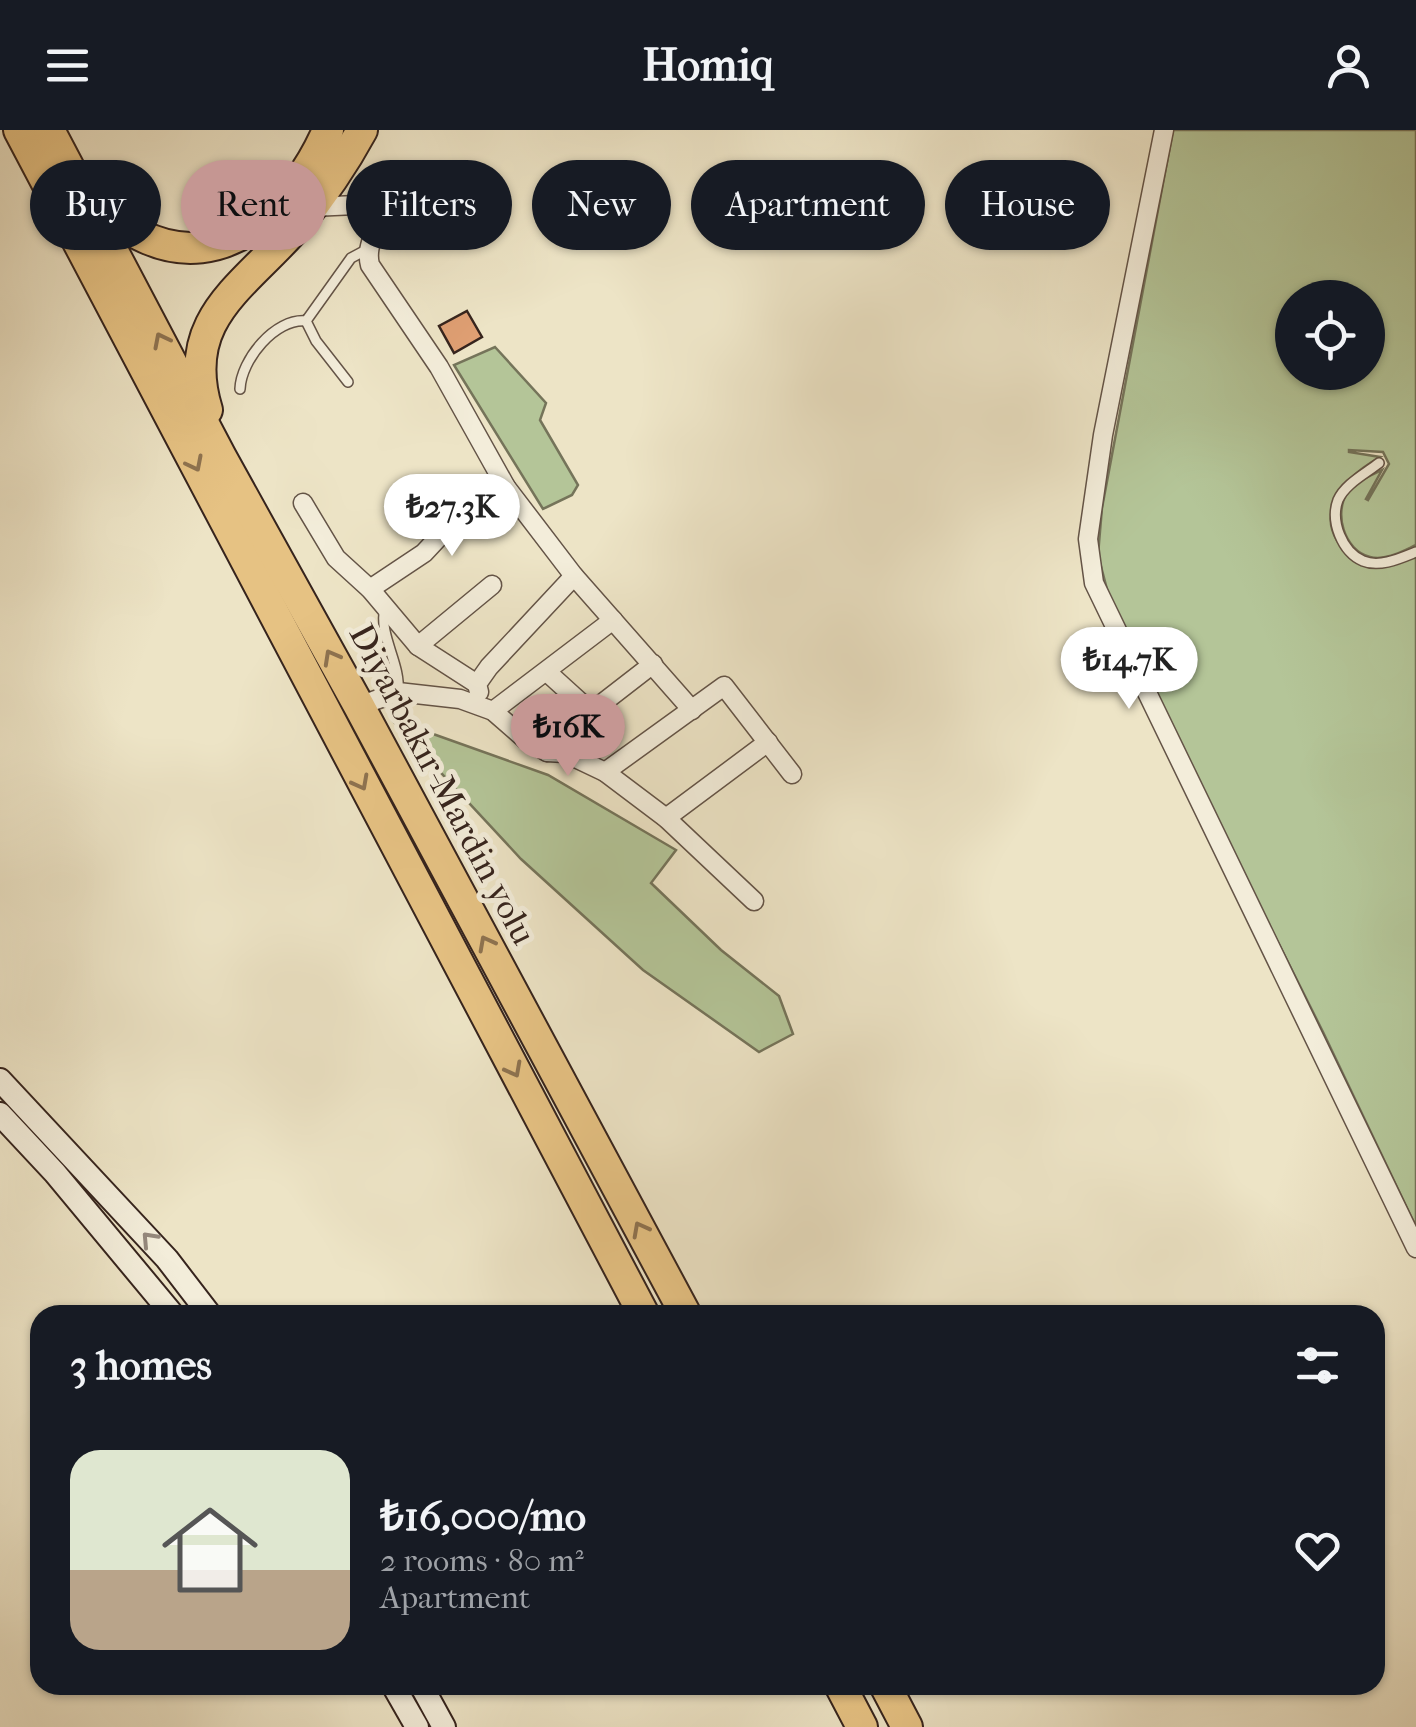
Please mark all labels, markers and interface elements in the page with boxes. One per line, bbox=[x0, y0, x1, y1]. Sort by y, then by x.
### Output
icon: menu bbox=[40, 38, 95, 93]
icon: person bbox=[1321, 38, 1376, 93]
text: Homiq bbox=[642, 39, 774, 92]
chip: Buy bbox=[30, 160, 161, 250]
chip: Rent bbox=[181, 160, 326, 250]
chip: Filters bbox=[346, 160, 512, 250]
chip: New bbox=[532, 160, 671, 250]
chip: Apartment bbox=[691, 160, 925, 250]
chip: House bbox=[945, 160, 1110, 250]
map controls bbox=[1275, 280, 1385, 390]
button: locate bbox=[1275, 280, 1385, 390]
one-way arrow bbox=[154, 333, 173, 351]
one-way arrow bbox=[183, 453, 202, 471]
pin: ₺27.3K bbox=[371, 474, 533, 559]
text: ₺27.3K bbox=[406, 488, 498, 525]
street label: Diyarbakır-Mardin yolu bbox=[341, 617, 545, 952]
pin: ₺14.7K bbox=[1048, 627, 1210, 712]
text: ₺14.7K bbox=[1083, 641, 1175, 678]
one-way arrow bbox=[324, 650, 344, 668]
pin: ₺16K bbox=[509, 694, 627, 779]
text: ₺16K bbox=[533, 708, 603, 745]
one-way arrow bbox=[349, 773, 369, 791]
one-way arrow bbox=[479, 935, 498, 953]
one-way arrow bbox=[501, 1060, 521, 1078]
one-way arrow bbox=[633, 1222, 652, 1240]
one-way arrow bbox=[143, 1232, 161, 1251]
icon: filters bbox=[1290, 1338, 1345, 1393]
text: 3 homes bbox=[70, 1341, 212, 1390]
icon: home bbox=[150, 1490, 270, 1610]
text: ₺16,000/mo bbox=[380, 1492, 586, 1541]
icon: heart bbox=[1290, 1523, 1345, 1578]
text: 2 rooms · 80 m² bbox=[380, 1542, 584, 1579]
text: Apartment bbox=[380, 1579, 530, 1616]

